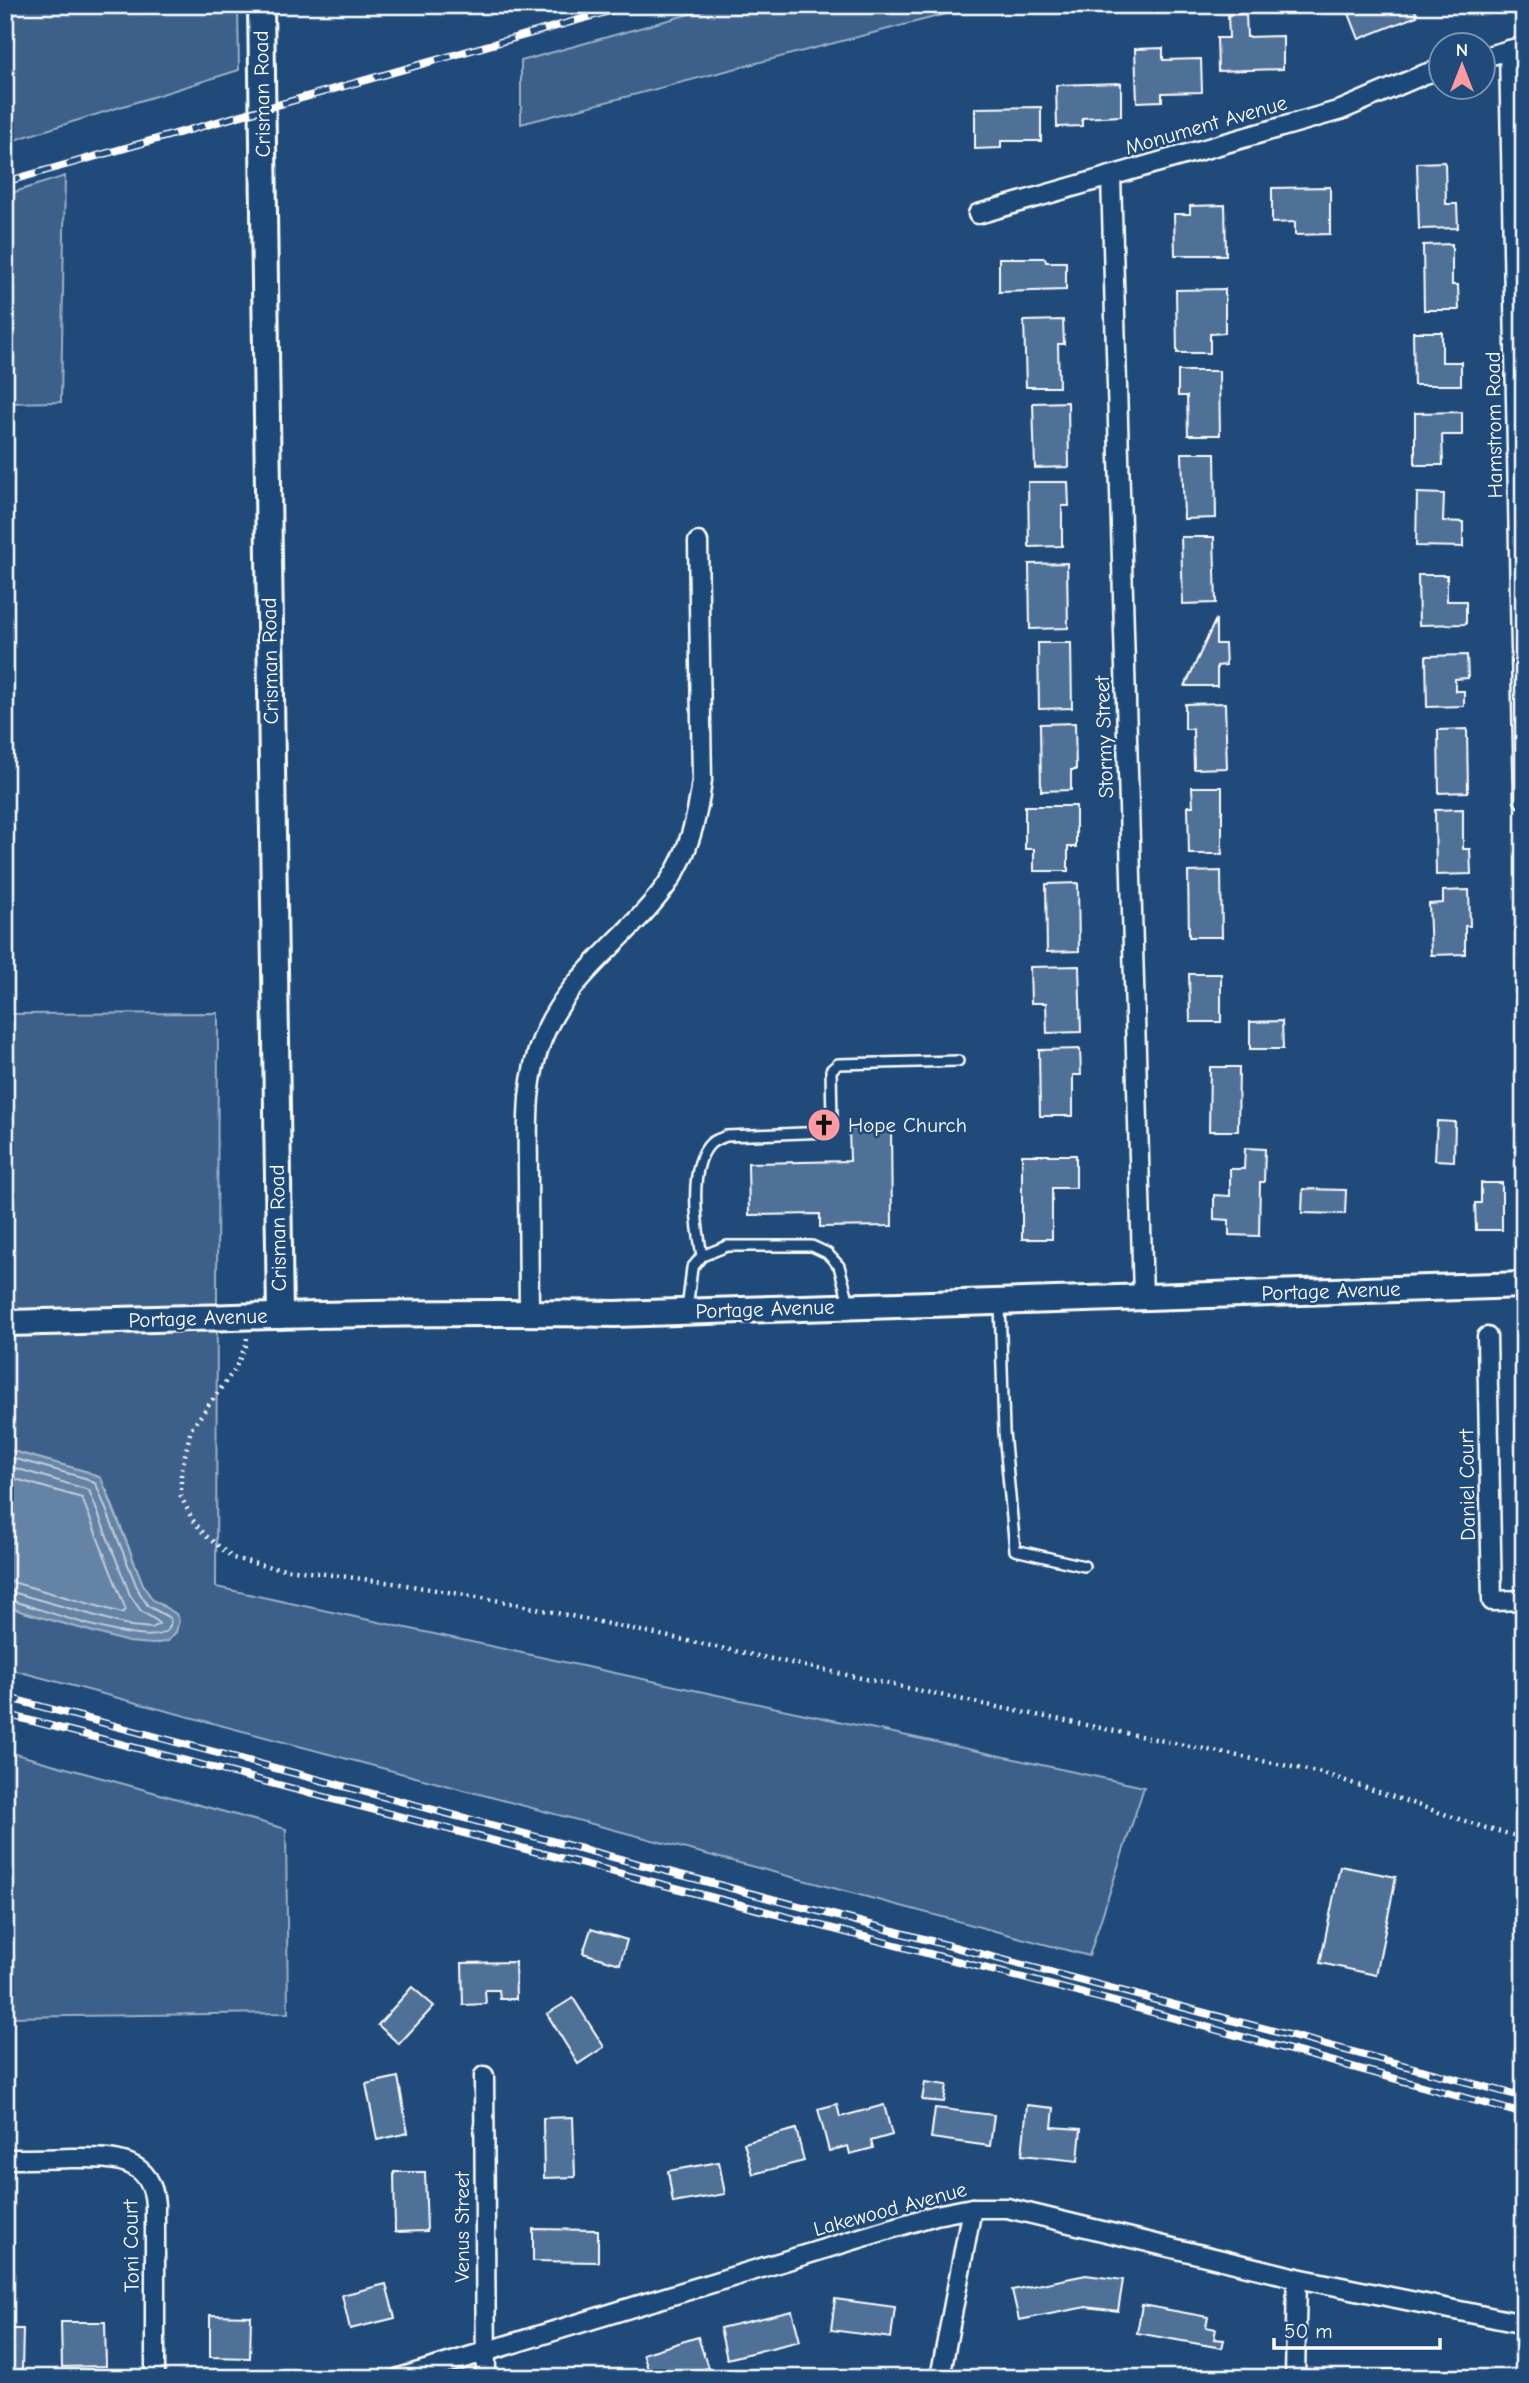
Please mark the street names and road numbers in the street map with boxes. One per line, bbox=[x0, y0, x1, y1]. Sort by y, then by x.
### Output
street label: Crisman Road bbox=[249, 30, 275, 158]
street label: Monument Avenue bbox=[1122, 90, 1290, 160]
street label: Hamstrom Road bbox=[1481, 351, 1507, 499]
street label: Crisman Road bbox=[257, 597, 283, 725]
street label: Stormy Street bbox=[1090, 674, 1118, 799]
street label: Crisman Road bbox=[265, 1164, 291, 1292]
street label: Portage Avenue bbox=[1261, 1277, 1401, 1305]
street label: Portage Avenue bbox=[695, 1295, 835, 1323]
street label: Portage Avenue bbox=[128, 1304, 268, 1332]
street label: Daniel Court bbox=[1454, 1428, 1480, 1541]
street label: Venus Street bbox=[450, 2170, 474, 2283]
street label: Lakewood Avenue bbox=[811, 2177, 969, 2241]
street label: Toni Court bbox=[118, 2199, 144, 2292]

